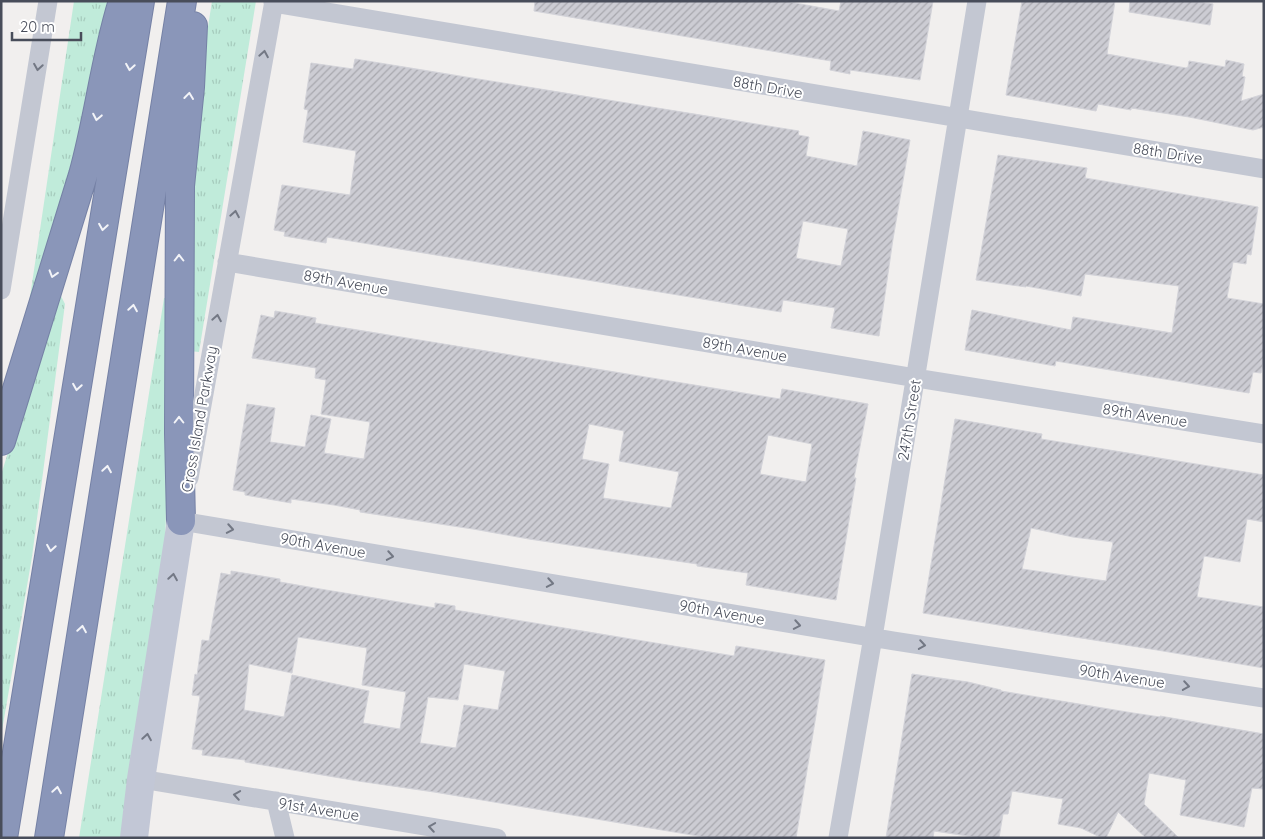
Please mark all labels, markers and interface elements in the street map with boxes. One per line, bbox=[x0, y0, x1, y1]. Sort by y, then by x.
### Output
scale bar bbox=[12, 10, 81, 42]
text: 20 m bbox=[20, 17, 55, 36]
one-way arrow bbox=[259, 50, 269, 59]
one-way arrow bbox=[33, 62, 43, 71]
one-way arrow bbox=[125, 62, 135, 71]
street label: 88th Drive bbox=[732, 72, 804, 102]
one-way arrow bbox=[183, 91, 194, 99]
one-way arrow bbox=[92, 113, 103, 122]
street label: 88th Drive bbox=[1132, 138, 1204, 168]
one-way arrow bbox=[230, 210, 240, 219]
one-way arrow bbox=[99, 223, 109, 231]
one-way arrow bbox=[174, 253, 184, 261]
street label: 89th Avenue bbox=[302, 265, 390, 299]
one-way arrow bbox=[49, 269, 59, 277]
one-way arrow bbox=[127, 304, 138, 312]
one-way arrow bbox=[211, 314, 222, 323]
street label: 89th Avenue bbox=[701, 332, 789, 366]
street label: Cross Island Parkway bbox=[177, 344, 221, 494]
street label: 247th Street bbox=[893, 378, 925, 462]
one-way arrow bbox=[72, 384, 83, 392]
street label: 89th Avenue bbox=[1101, 399, 1189, 431]
one-way arrow bbox=[174, 416, 184, 424]
one-way arrow bbox=[102, 464, 112, 473]
one-way arrow bbox=[225, 524, 234, 534]
street label: 90th Avenue bbox=[279, 528, 367, 562]
one-way arrow bbox=[46, 543, 56, 552]
one-way arrow bbox=[385, 551, 394, 561]
one-way arrow bbox=[167, 573, 177, 581]
one-way arrow bbox=[546, 578, 554, 588]
street label: 90th Avenue bbox=[678, 595, 766, 629]
one-way arrow bbox=[792, 619, 801, 629]
one-way arrow bbox=[76, 625, 87, 633]
one-way arrow bbox=[918, 639, 926, 650]
street label: 90th Avenue bbox=[1078, 660, 1166, 692]
one-way arrow bbox=[1182, 680, 1190, 691]
one-way arrow bbox=[142, 733, 152, 742]
one-way arrow bbox=[51, 785, 61, 794]
one-way arrow bbox=[233, 791, 242, 801]
street label: 91st Avenue bbox=[277, 793, 361, 825]
one-way arrow bbox=[428, 822, 436, 833]

